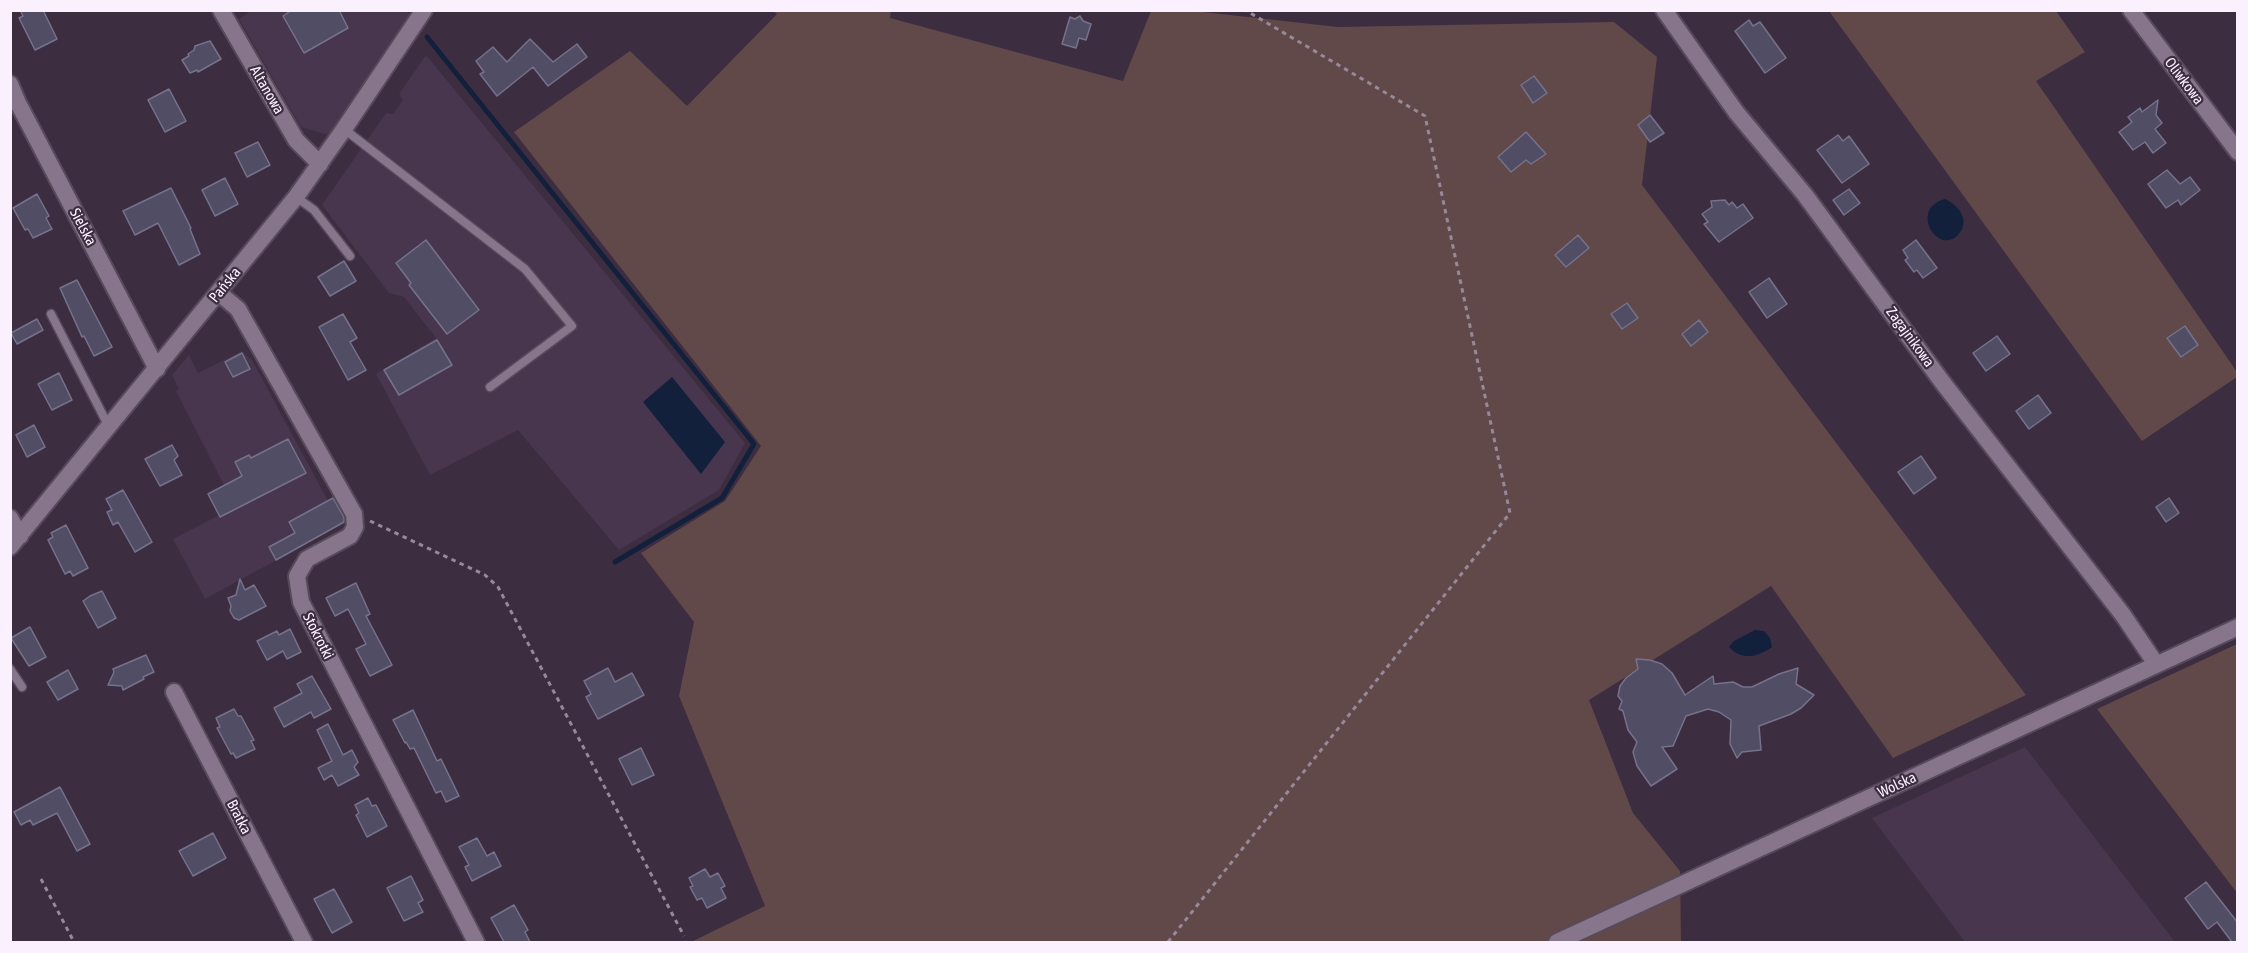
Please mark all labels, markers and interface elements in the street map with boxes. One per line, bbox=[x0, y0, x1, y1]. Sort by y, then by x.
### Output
street label: Oliwkowa bbox=[2161, 54, 2207, 108]
street label: Altanowa bbox=[246, 63, 288, 117]
street label: Sielska bbox=[66, 205, 100, 249]
street label: Pańska bbox=[205, 264, 245, 306]
street label: Zagajnikowa bbox=[1882, 303, 1938, 371]
street label: Stokrotki bbox=[299, 610, 337, 662]
street label: Wolska bbox=[1875, 768, 1919, 802]
street label: Bratka bbox=[223, 797, 255, 837]

